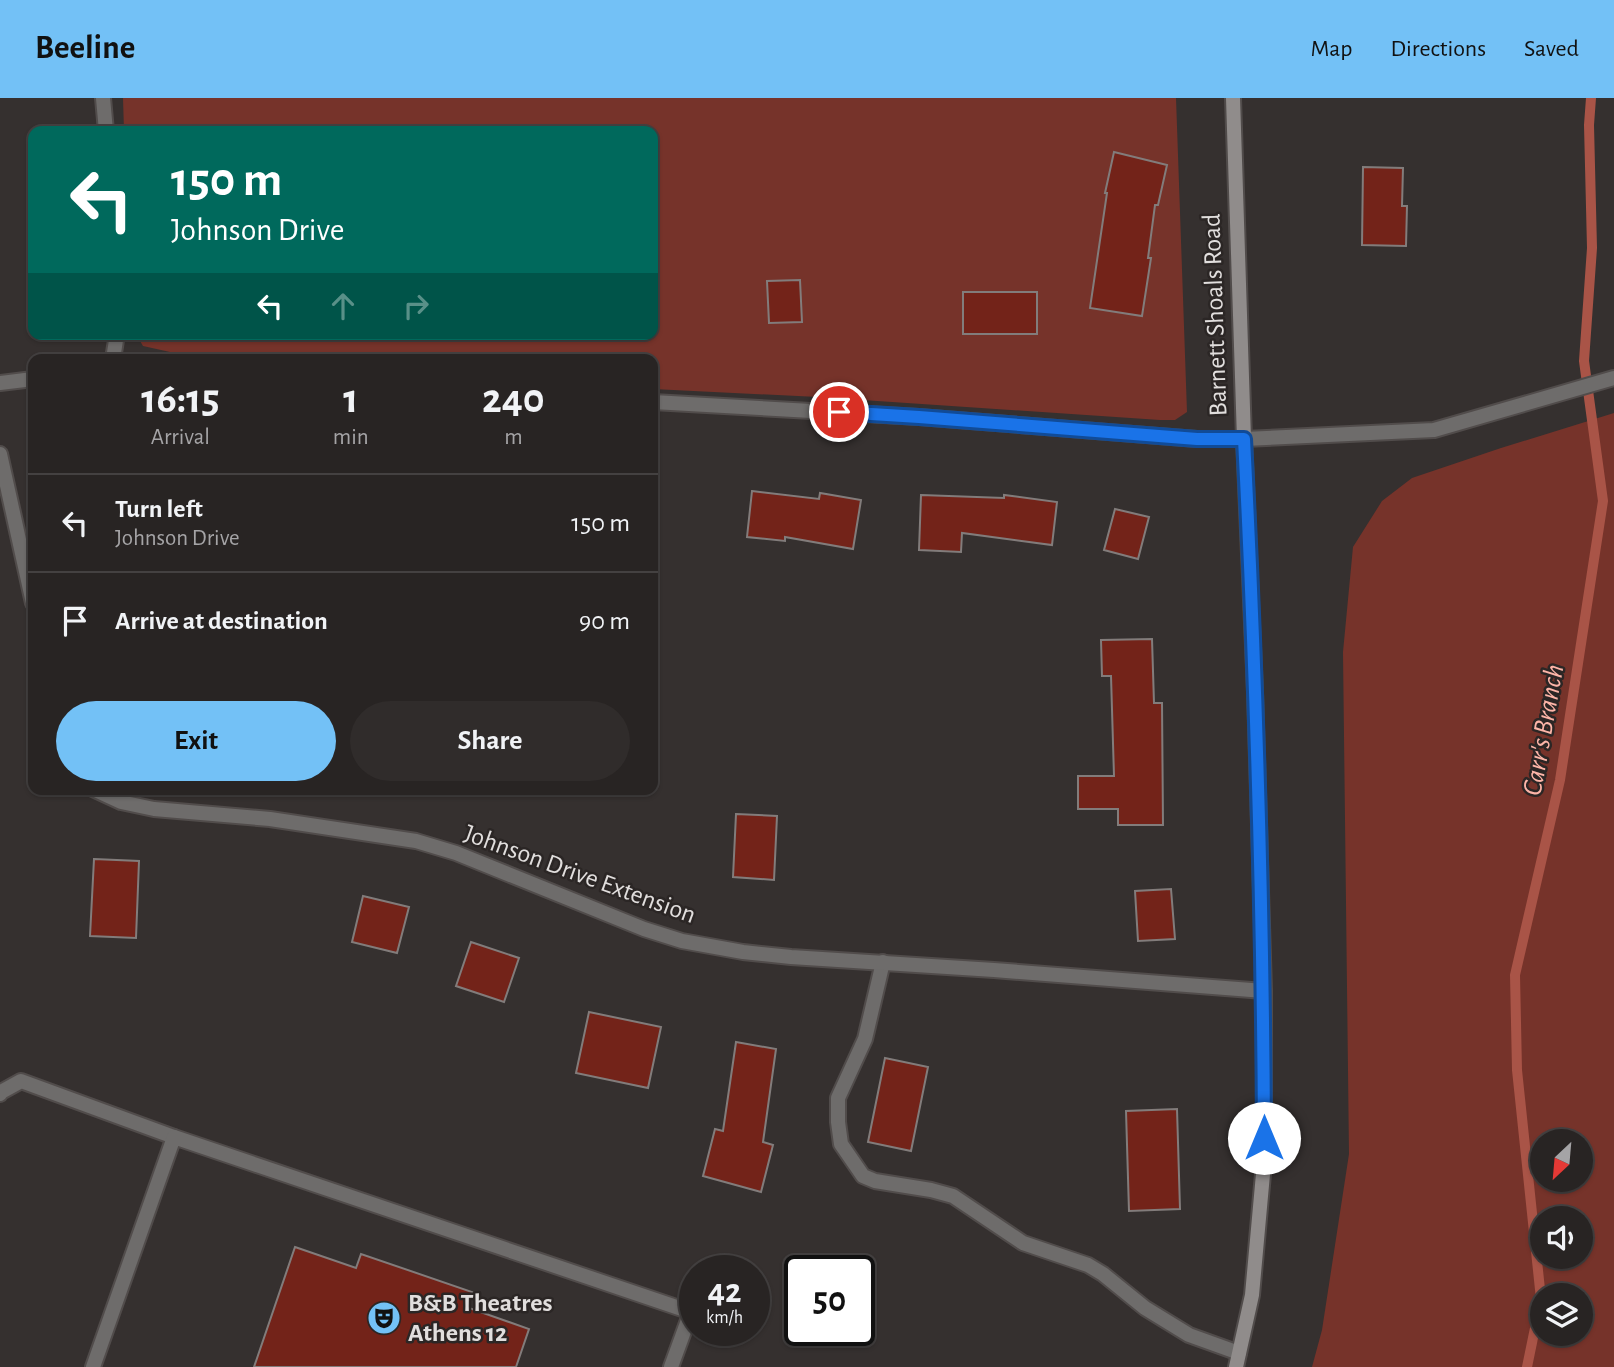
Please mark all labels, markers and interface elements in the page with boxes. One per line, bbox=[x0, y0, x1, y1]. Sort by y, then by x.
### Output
text: Beeline bbox=[35, 32, 135, 65]
text: Map bbox=[1310, 37, 1352, 61]
text: Directions bbox=[1390, 37, 1486, 61]
text: Saved bbox=[1524, 37, 1579, 61]
icon: left bbox=[56, 154, 147, 245]
text: 150 m bbox=[171, 156, 282, 205]
street label: Barnett Shoals Road bbox=[1198, 213, 1232, 417]
text: Johnson Drive bbox=[171, 214, 344, 246]
icon: left bbox=[251, 287, 289, 325]
icon: ahead bbox=[324, 287, 362, 325]
icon: right bbox=[397, 287, 435, 325]
text: 16:15 bbox=[141, 378, 220, 420]
text: 1 bbox=[343, 378, 358, 420]
text: 240 bbox=[482, 378, 545, 420]
pin bbox=[809, 382, 869, 442]
icon: arrive bbox=[820, 393, 858, 431]
text: Arrival bbox=[151, 426, 210, 449]
text: min bbox=[333, 426, 369, 449]
text: m bbox=[504, 426, 523, 449]
text: Turn left bbox=[115, 496, 203, 522]
icon: left bbox=[56, 504, 94, 542]
text: 150 m bbox=[571, 510, 630, 536]
text: Johnson Drive bbox=[115, 527, 240, 550]
icon: arrive bbox=[56, 602, 94, 640]
text: Arrive at destination bbox=[115, 608, 328, 634]
text: 90 m bbox=[579, 608, 630, 634]
water label: Carr's Branch bbox=[1519, 662, 1569, 798]
button: Exit bbox=[56, 701, 336, 781]
button: Share bbox=[350, 701, 630, 781]
street label: Johnson Drive Extension bbox=[461, 820, 699, 928]
position arrow bbox=[1227, 1101, 1301, 1175]
north arrow bbox=[1530, 1129, 1592, 1192]
map controls bbox=[1530, 1129, 1593, 1346]
button: sound bbox=[1530, 1206, 1593, 1269]
speed limit sign: 50 bbox=[784, 1255, 875, 1346]
text: 42 bbox=[707, 1274, 742, 1309]
button: layers bbox=[1530, 1283, 1593, 1346]
place label: B&B Theatres Athens 12 bbox=[408, 1290, 552, 1346]
theatre icon: B&B Theatres Athens 12 bbox=[365, 1299, 403, 1337]
text: km/h bbox=[706, 1309, 743, 1327]

